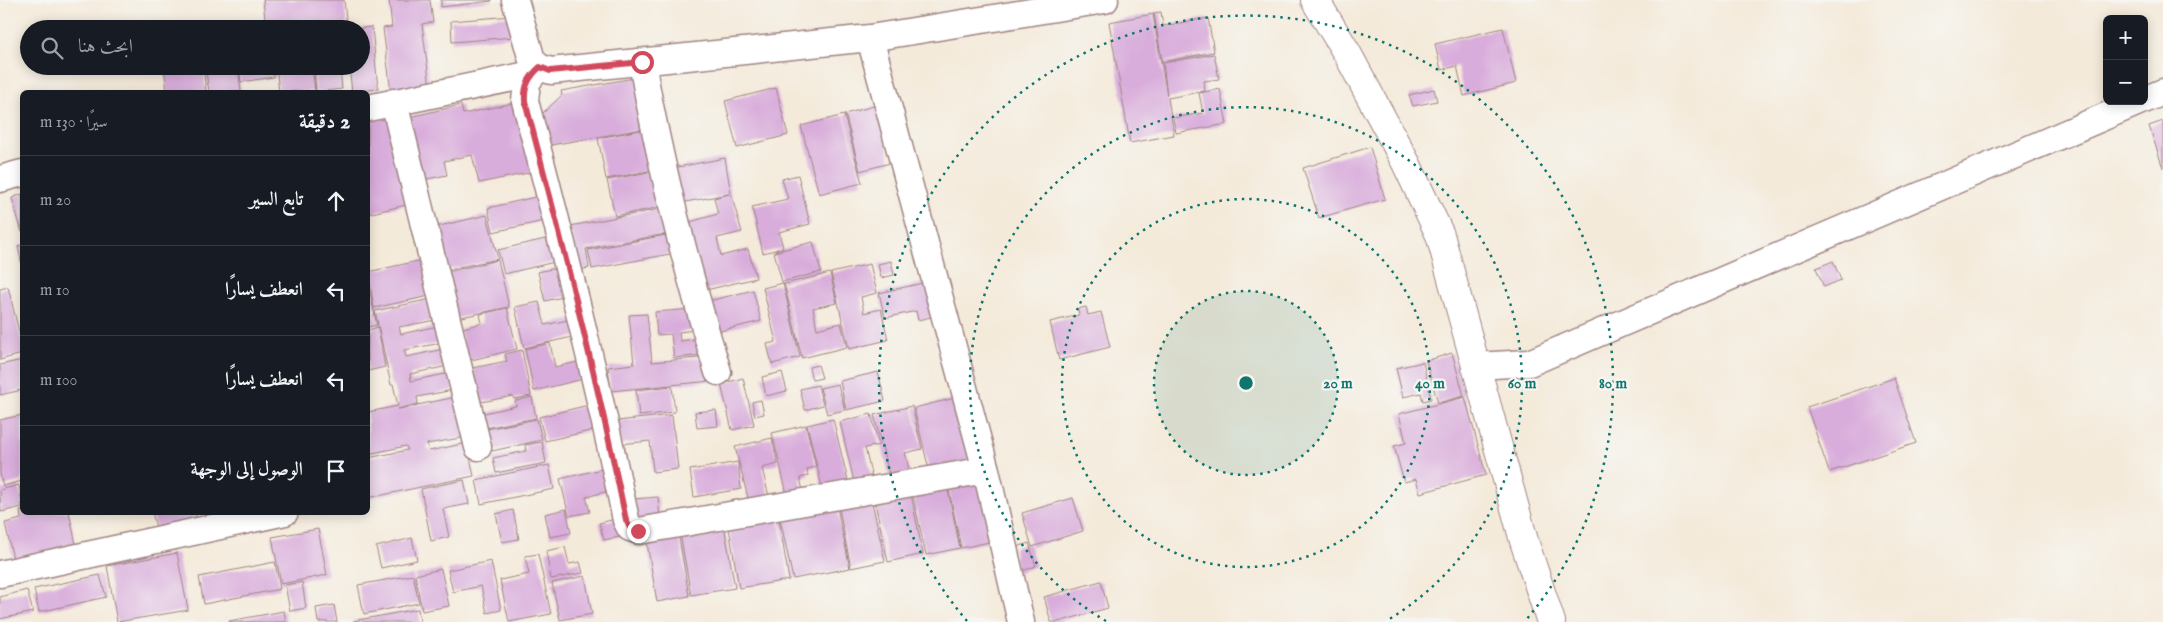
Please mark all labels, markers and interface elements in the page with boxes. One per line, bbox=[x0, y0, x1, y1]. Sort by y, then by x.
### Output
map controls bbox=[2103, 15, 2148, 105]
button: + bbox=[2103, 15, 2148, 60]
search box bbox=[20, 20, 370, 75]
icon: search bbox=[38, 34, 66, 62]
text: ابحث هنا bbox=[78, 35, 133, 59]
route start bbox=[631, 51, 654, 74]
button: − bbox=[2103, 60, 2148, 105]
text: 2 دقيقة bbox=[299, 109, 350, 136]
text: سيرًا · 130 m bbox=[40, 113, 108, 133]
icon: ahead bbox=[322, 187, 350, 215]
text: تابع السير bbox=[249, 188, 303, 212]
text: 20 m bbox=[40, 191, 71, 211]
icon: left bbox=[322, 277, 350, 305]
text: انعطف يسارًا bbox=[225, 278, 303, 302]
text: 10 m bbox=[40, 281, 70, 301]
icon: left bbox=[322, 367, 350, 395]
text: انعطف يسارًا bbox=[225, 368, 303, 392]
text: 100 m bbox=[40, 371, 77, 391]
centre of rings bbox=[1237, 374, 1255, 392]
text: 20 m bbox=[1323, 374, 1353, 393]
text: 40 m bbox=[1415, 374, 1445, 393]
text: 60 m bbox=[1508, 374, 1537, 393]
text: 80 m bbox=[1599, 374, 1627, 393]
icon: arrive bbox=[322, 457, 350, 485]
text: الوصول إلى الوجهة bbox=[191, 458, 303, 482]
route end bbox=[627, 520, 650, 543]

